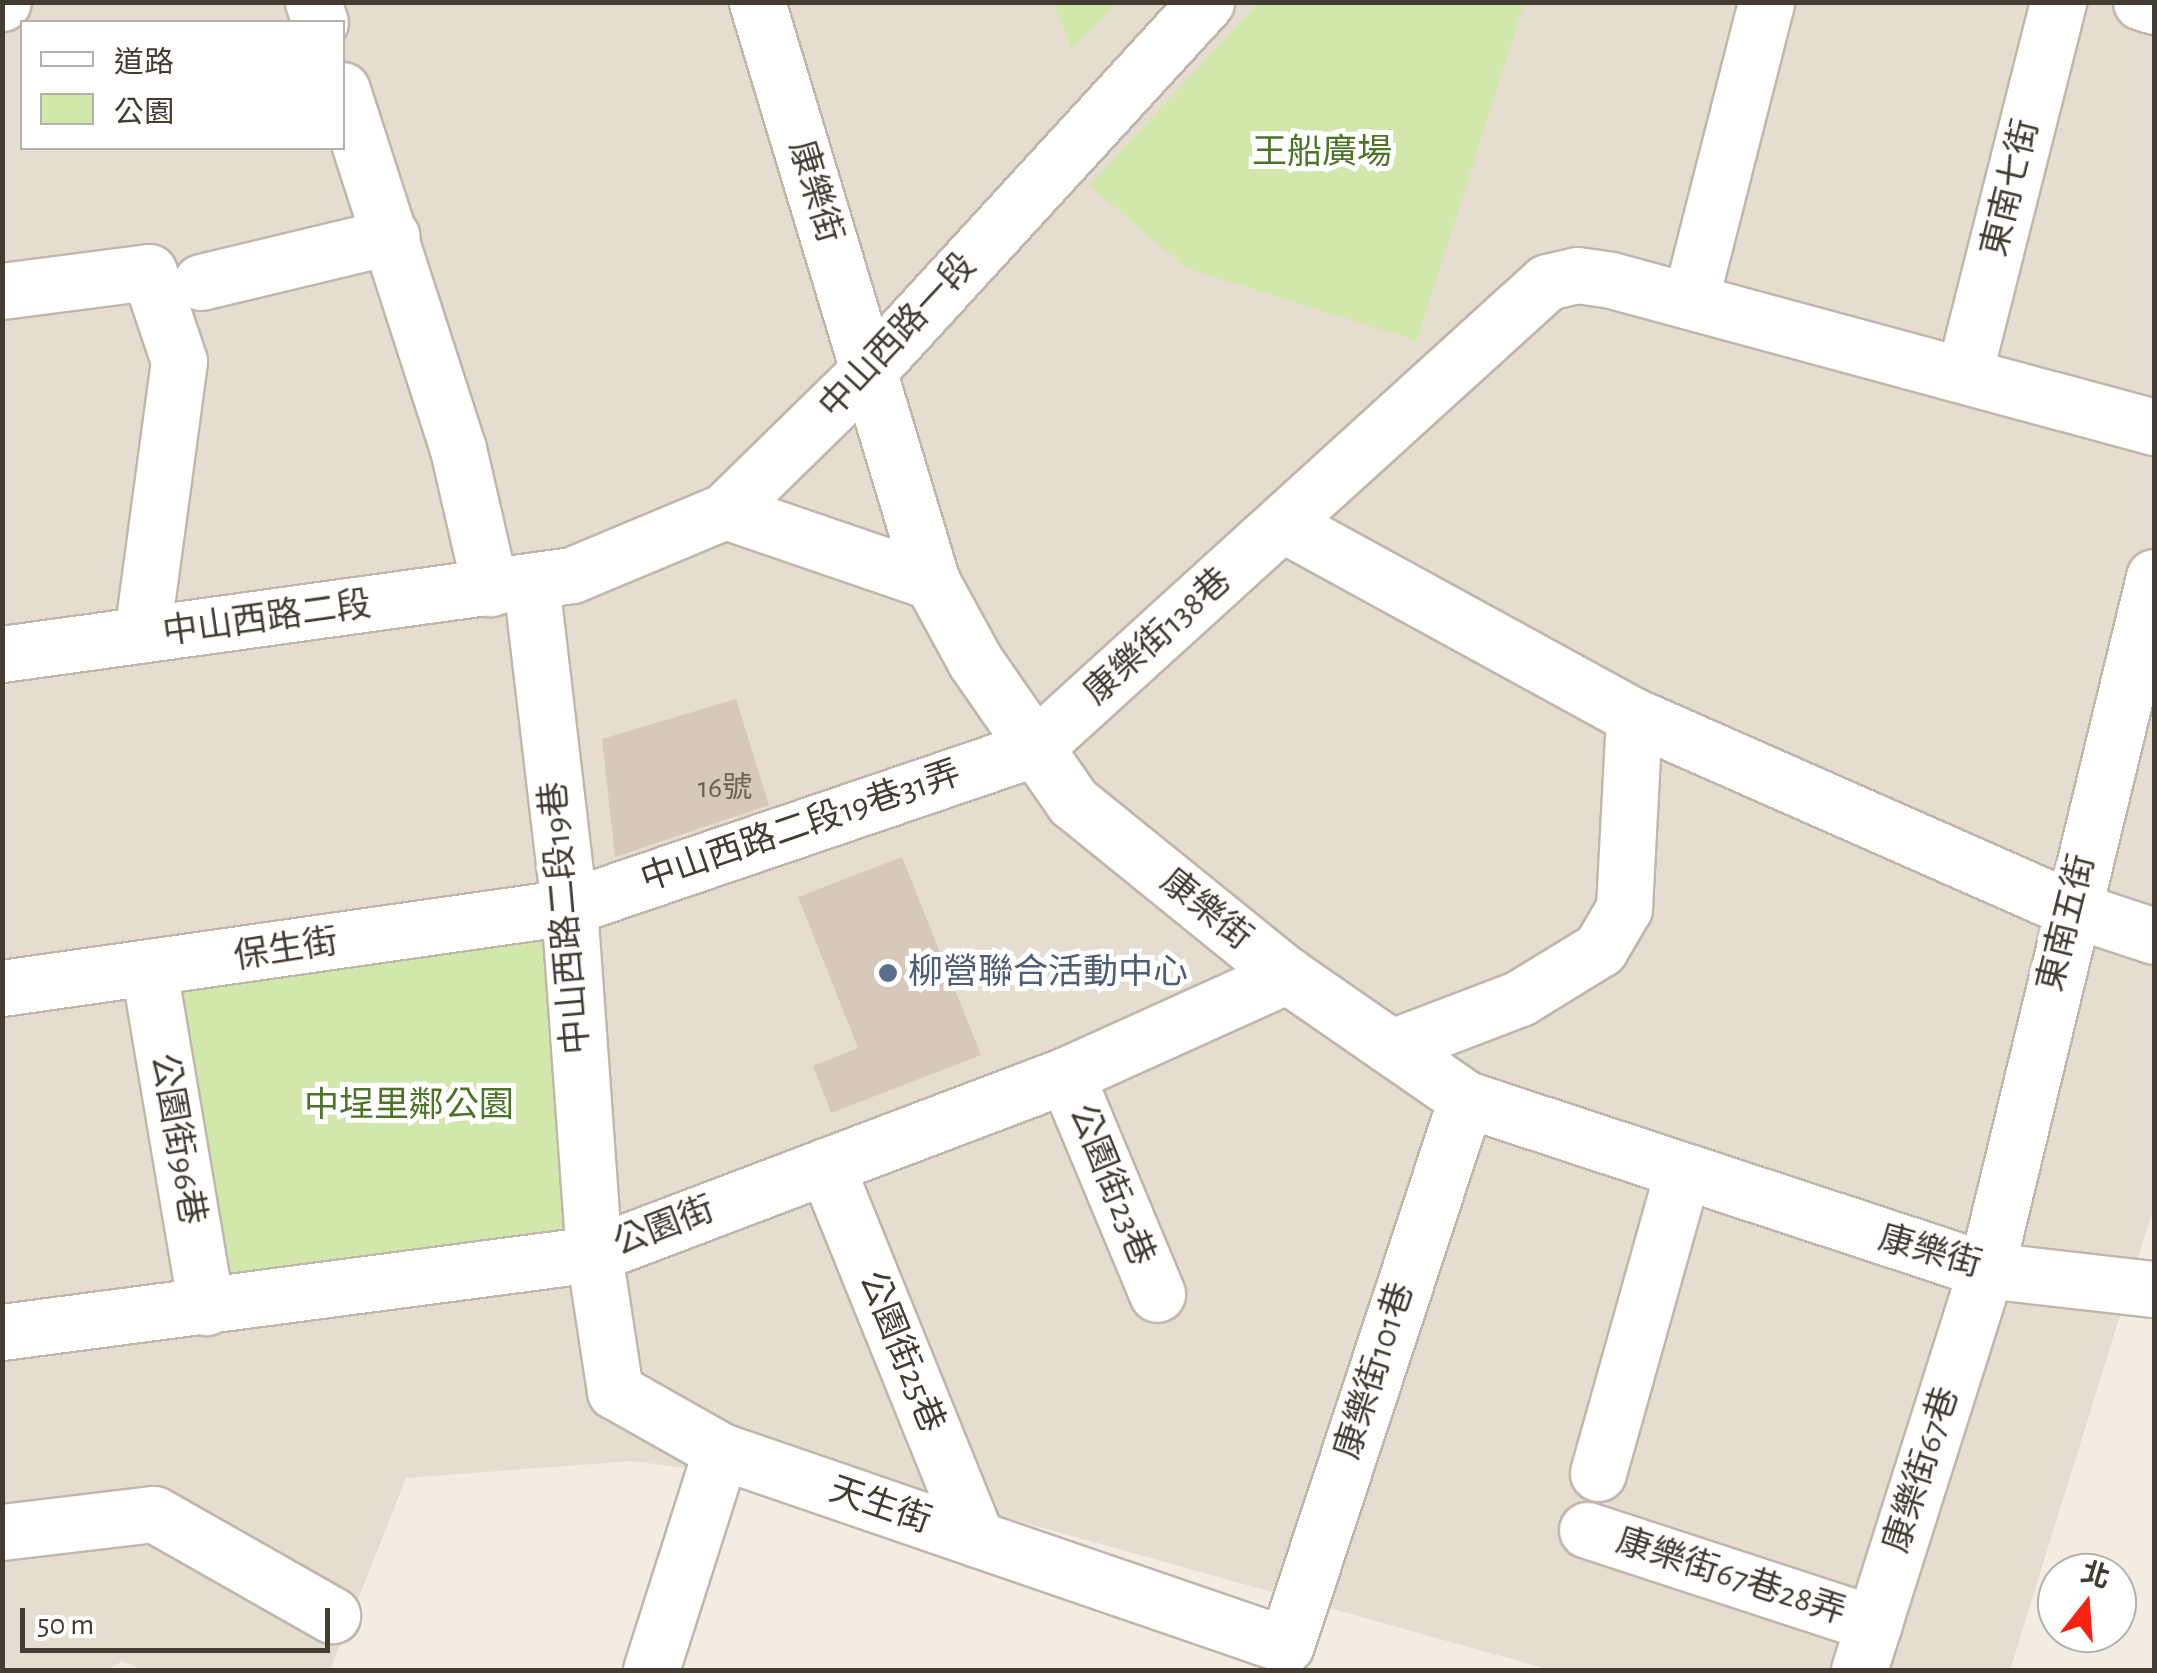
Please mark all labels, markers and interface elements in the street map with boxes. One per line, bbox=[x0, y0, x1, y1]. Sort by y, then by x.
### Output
legend bbox=[20, 20, 345, 150]
text: 道路 bbox=[114, 48, 174, 78]
text: 公園 bbox=[114, 98, 174, 128]
street label: 東南七街 bbox=[1974, 115, 2048, 261]
park label: 王船廣場 bbox=[1252, 132, 1392, 174]
street label: 康樂街 bbox=[780, 136, 850, 248]
street label: 中山西路一段 bbox=[811, 245, 985, 427]
street label: 康樂街138巷 bbox=[1076, 560, 1240, 714]
street label: 中山西路二段 bbox=[160, 584, 374, 654]
street label: 中山西路二段19巷31弄 bbox=[636, 753, 966, 901]
house number: 16號 bbox=[698, 770, 752, 806]
street label: 中山西路二段19巷 bbox=[533, 780, 599, 1056]
street label: 東南五街 bbox=[2030, 850, 2104, 996]
street label: 康樂街 bbox=[1152, 861, 1260, 959]
street label: 保生街 bbox=[231, 921, 341, 979]
place label: 柳營聯合活動中心 bbox=[908, 952, 1188, 994]
marker: 柳營聯合活動中心 bbox=[877, 962, 899, 984]
street label: 公園街96巷 bbox=[141, 1050, 213, 1228]
park label: 中埕里鄰公園 bbox=[304, 1085, 514, 1127]
street label: 公園街23巷 bbox=[1060, 1098, 1162, 1272]
street label: 公園街 bbox=[607, 1189, 721, 1265]
street label: 康樂街 bbox=[1874, 1217, 1986, 1287]
street label: 公園街25巷 bbox=[850, 1265, 952, 1439]
street label: 康樂街101巷 bbox=[1327, 1278, 1423, 1464]
street label: 康樂街67巷 bbox=[1876, 1382, 1968, 1558]
street label: 天生街 bbox=[824, 1469, 936, 1543]
street label: 康樂街67巷28弄 bbox=[1611, 1520, 1851, 1634]
north arrow bbox=[2037, 1553, 2137, 1653]
text: 北 bbox=[2078, 1559, 2113, 1594]
scale bar bbox=[25, 1588, 335, 1650]
text: 50 m bbox=[37, 1610, 94, 1640]

